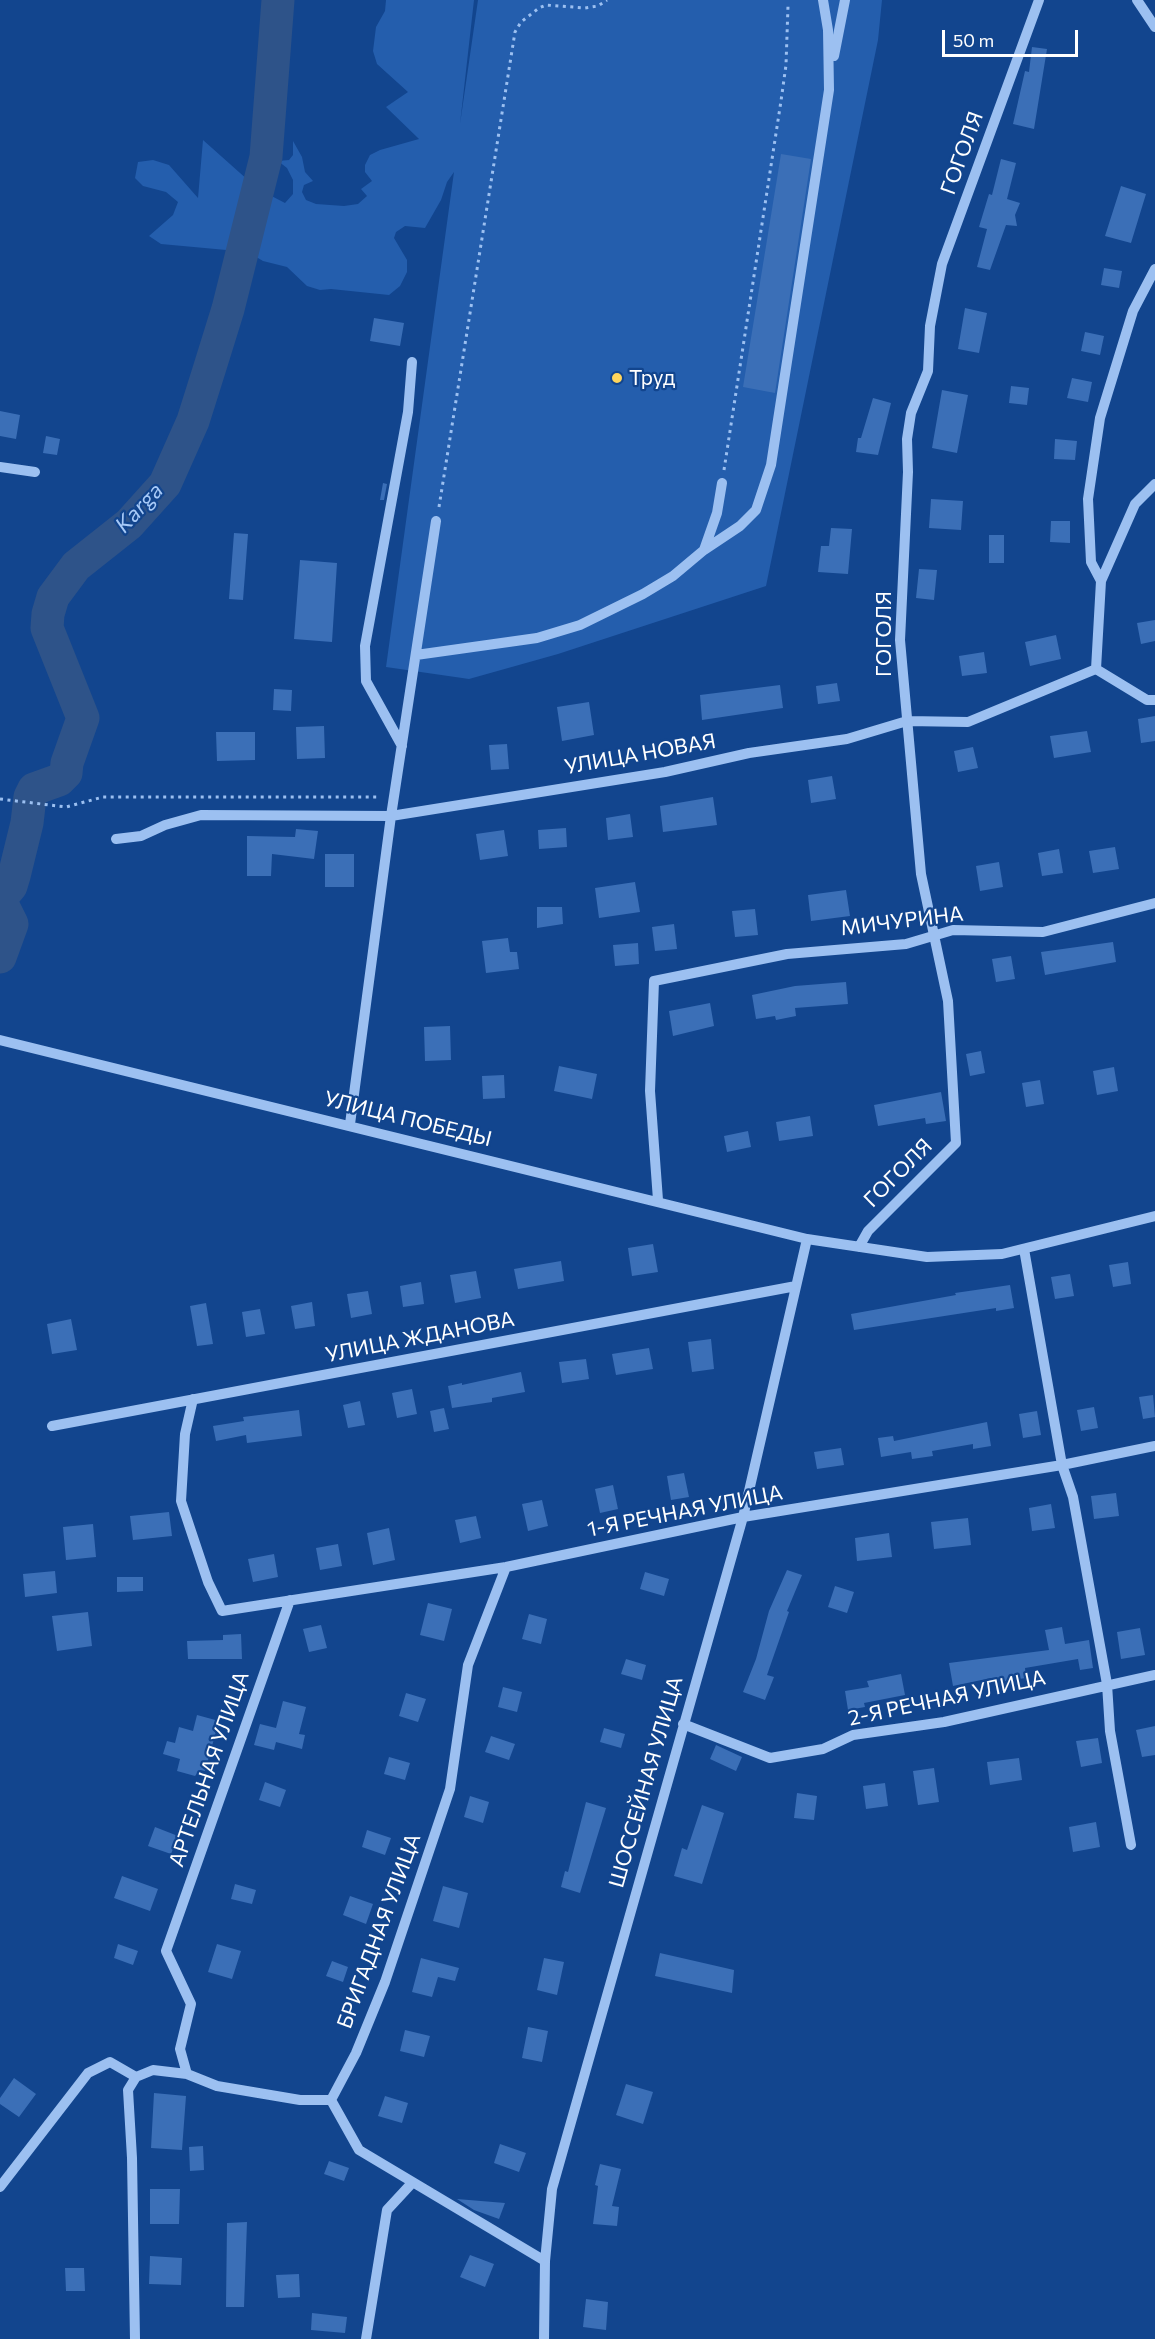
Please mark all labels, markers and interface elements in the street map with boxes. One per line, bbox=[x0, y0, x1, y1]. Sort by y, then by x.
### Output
scale bar bbox=[945, 18, 1082, 56]
text: 50 m bbox=[953, 29, 994, 51]
street label: ГОГОЛЯ bbox=[935, 108, 989, 198]
place label: Труд bbox=[629, 365, 675, 391]
marker: Труд bbox=[610, 371, 624, 385]
water label: Karga bbox=[109, 478, 169, 538]
street label: ГОГОЛЯ bbox=[871, 591, 897, 677]
street label: УЛИЦА НОВАЯ bbox=[562, 728, 718, 780]
street label: МИЧУРИНА bbox=[839, 901, 965, 941]
street label: УЛИЦА ПОБЕДЫ bbox=[321, 1086, 495, 1152]
street label: ГОГОЛЯ bbox=[859, 1134, 937, 1212]
street label: УЛИЦА ЖДАНОВА bbox=[323, 1306, 517, 1368]
street label: 1-Я РЕЧНАЯ УЛИЦА bbox=[585, 1480, 785, 1542]
street label: 2-Я РЕЧНАЯ УЛИЦА bbox=[846, 1665, 1048, 1731]
street label: АРТЕЛЬНАЯ УЛИЦА bbox=[164, 1668, 254, 1870]
street label: ШОССЕЙНАЯ УЛИЦА bbox=[604, 1673, 688, 1891]
street label: БРИГАДНАЯ УЛИЦА bbox=[332, 1830, 426, 2032]

